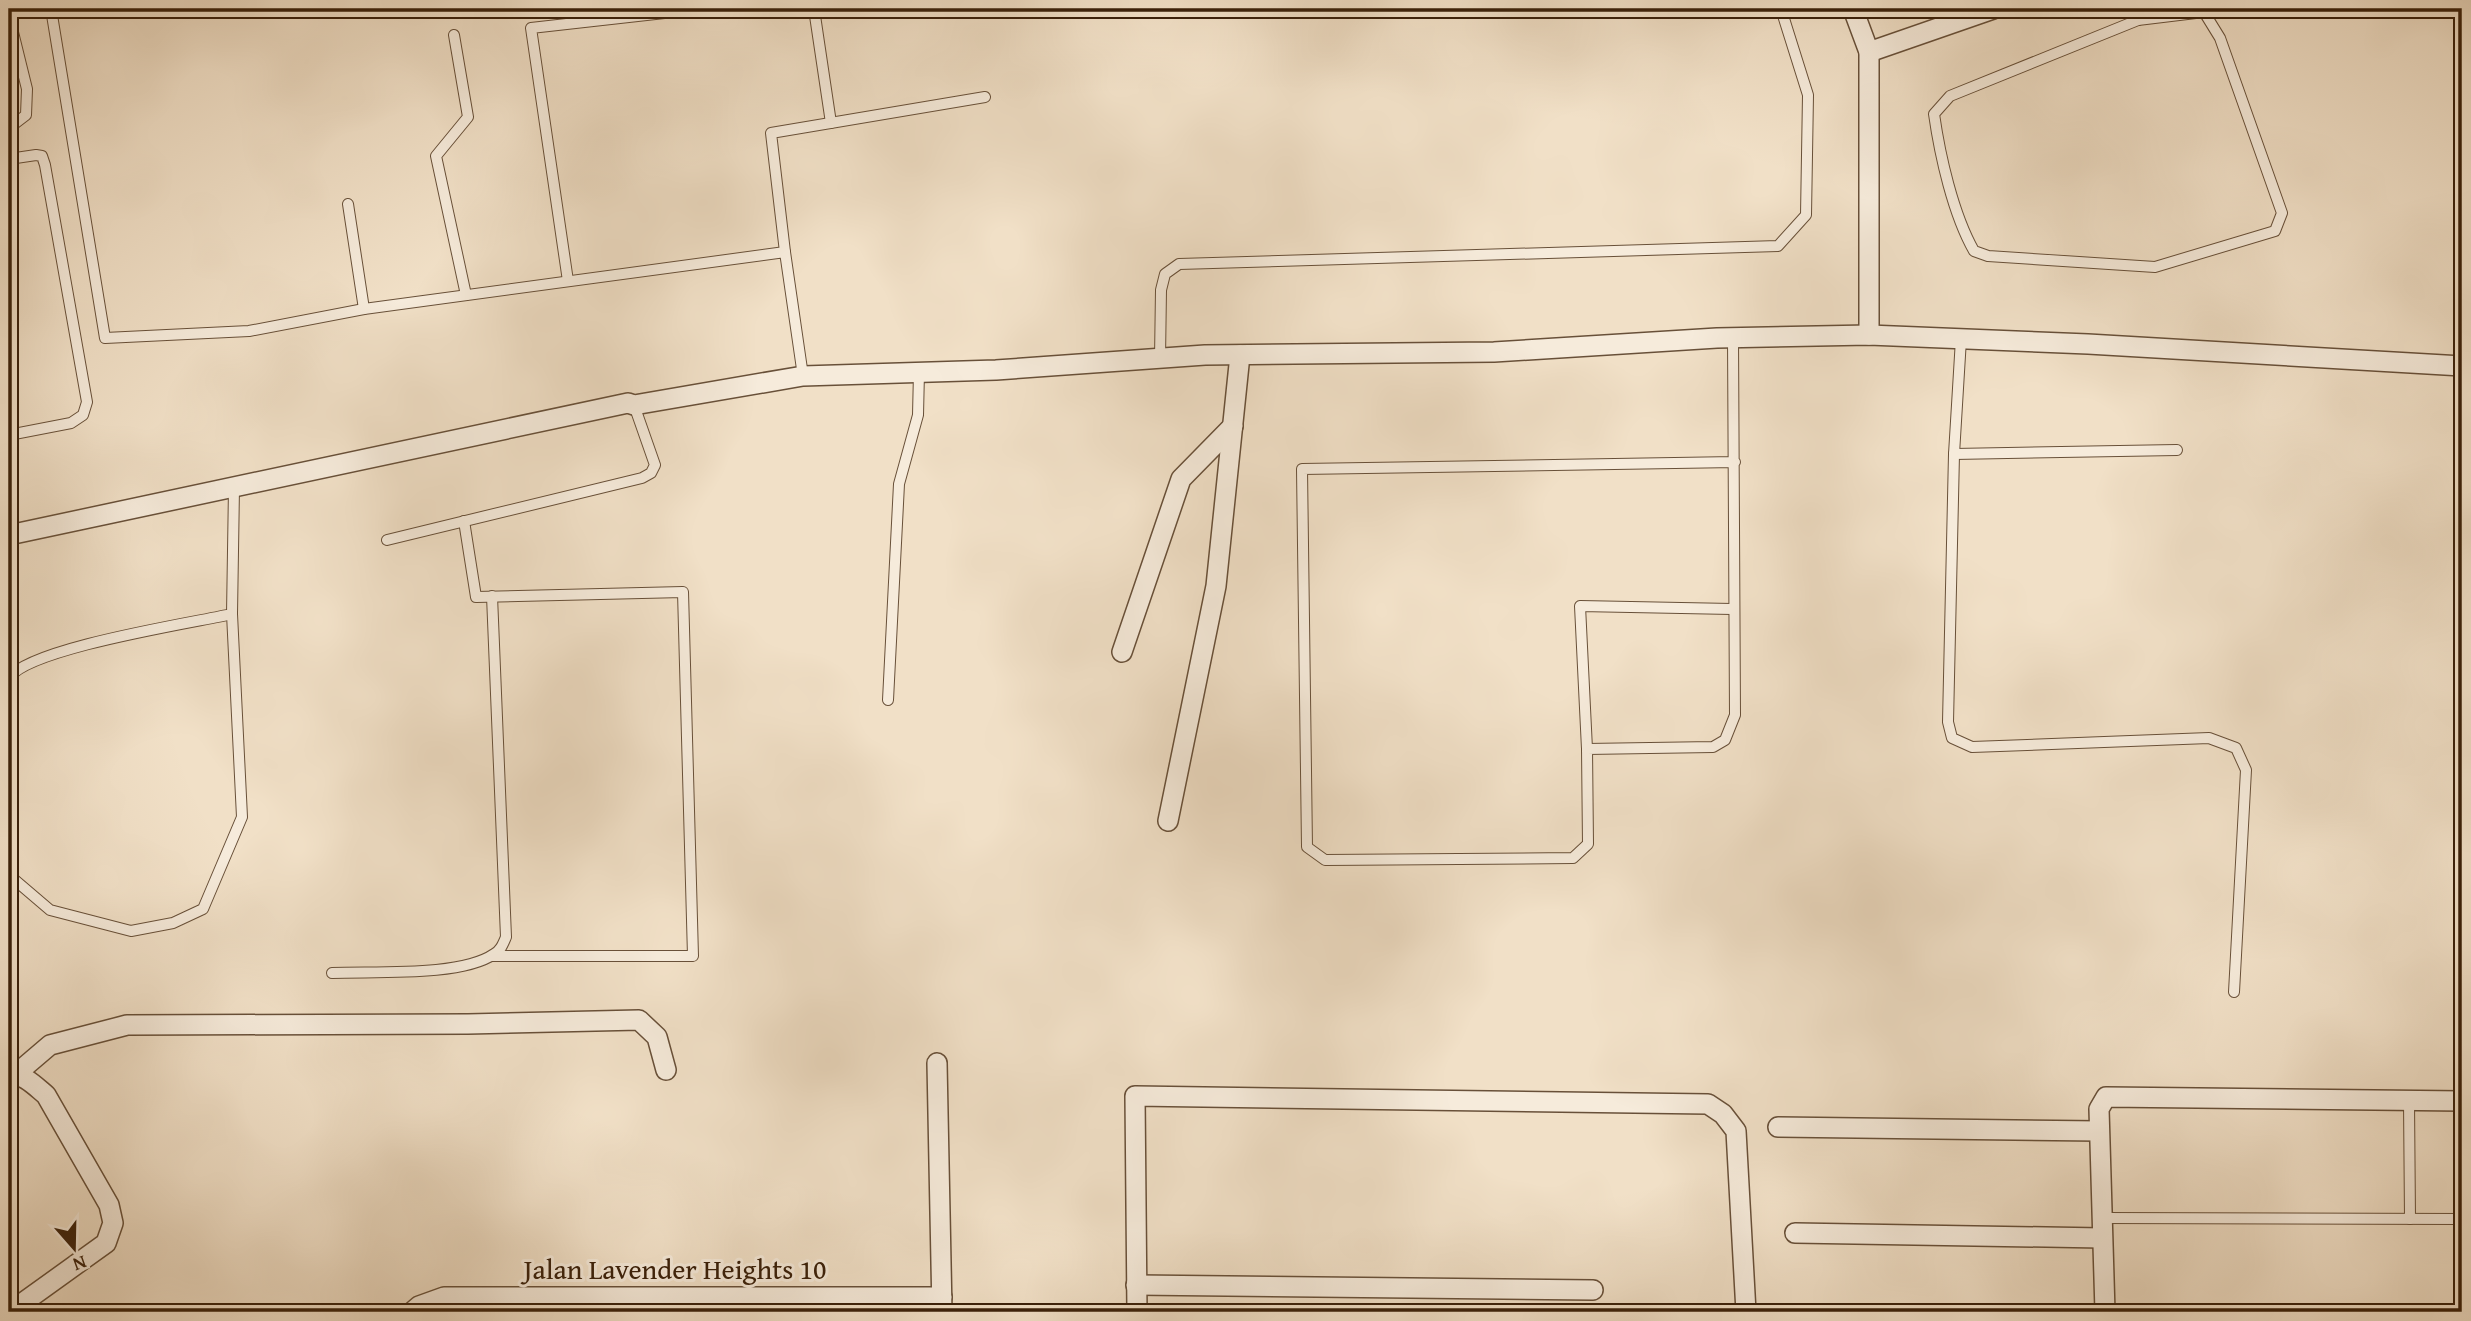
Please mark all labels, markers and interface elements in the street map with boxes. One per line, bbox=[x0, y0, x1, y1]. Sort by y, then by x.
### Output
north arrow bbox=[38, 1212, 108, 1282]
street label: Jalan Lavender Heights 10 bbox=[521, 1248, 826, 1289]
text: N bbox=[69, 1249, 91, 1279]

